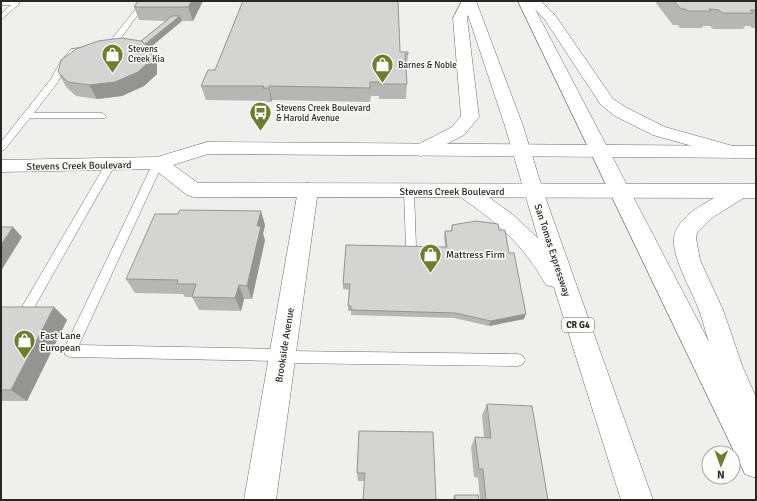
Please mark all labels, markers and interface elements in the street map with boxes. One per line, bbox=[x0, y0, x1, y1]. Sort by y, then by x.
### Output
shop icon: Stevens Creek Kia bbox=[100, 41, 126, 74]
place label: Stevens Creek Kia bbox=[128, 44, 165, 65]
shop icon: Barnes & Noble bbox=[369, 52, 395, 85]
place label: Barnes & Noble bbox=[398, 60, 457, 71]
bus stop icon: Stevens Creek Boulevard & Harold Avenue bbox=[248, 100, 274, 133]
place label: Stevens Creek Boulevard & Harold Avenue bbox=[276, 103, 371, 124]
street label: Stevens Creek Boulevard bbox=[26, 159, 132, 173]
street label: Stevens Creek Boulevard bbox=[399, 186, 505, 198]
street label: San Tomas Expressway bbox=[531, 202, 573, 298]
shop icon: Mattress Firm bbox=[417, 241, 443, 274]
place label: Mattress Firm bbox=[446, 249, 505, 261]
street label: Brookside Avenue bbox=[273, 307, 297, 383]
road number: CR G4 bbox=[562, 318, 594, 332]
shop icon: Fast Lane European bbox=[11, 328, 37, 361]
place label: Fast Lane European bbox=[40, 330, 81, 354]
north arrow bbox=[701, 445, 741, 485]
text: N bbox=[717, 468, 725, 481]

